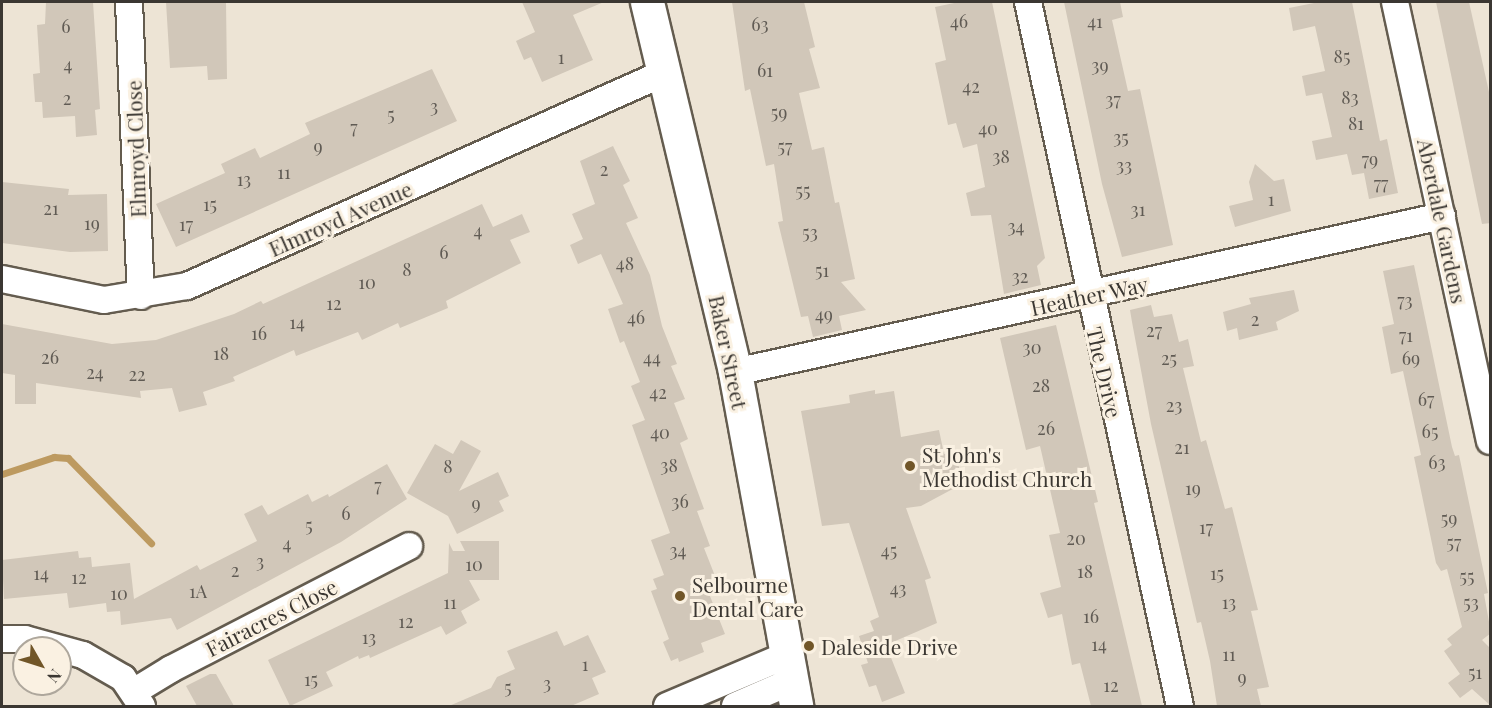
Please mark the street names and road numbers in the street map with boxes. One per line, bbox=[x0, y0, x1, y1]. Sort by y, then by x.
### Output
street label: Elmroyd Close bbox=[120, 80, 150, 218]
street label: Aberdale Gardens bbox=[1413, 136, 1473, 306]
street label: Elmroyd Avenue bbox=[264, 175, 416, 261]
street label: Heather Way bbox=[1027, 270, 1151, 320]
street label: Baker Street bbox=[705, 293, 753, 411]
street label: The Drive bbox=[1082, 324, 1128, 420]
street label: Fairacres Close bbox=[201, 573, 341, 661]

